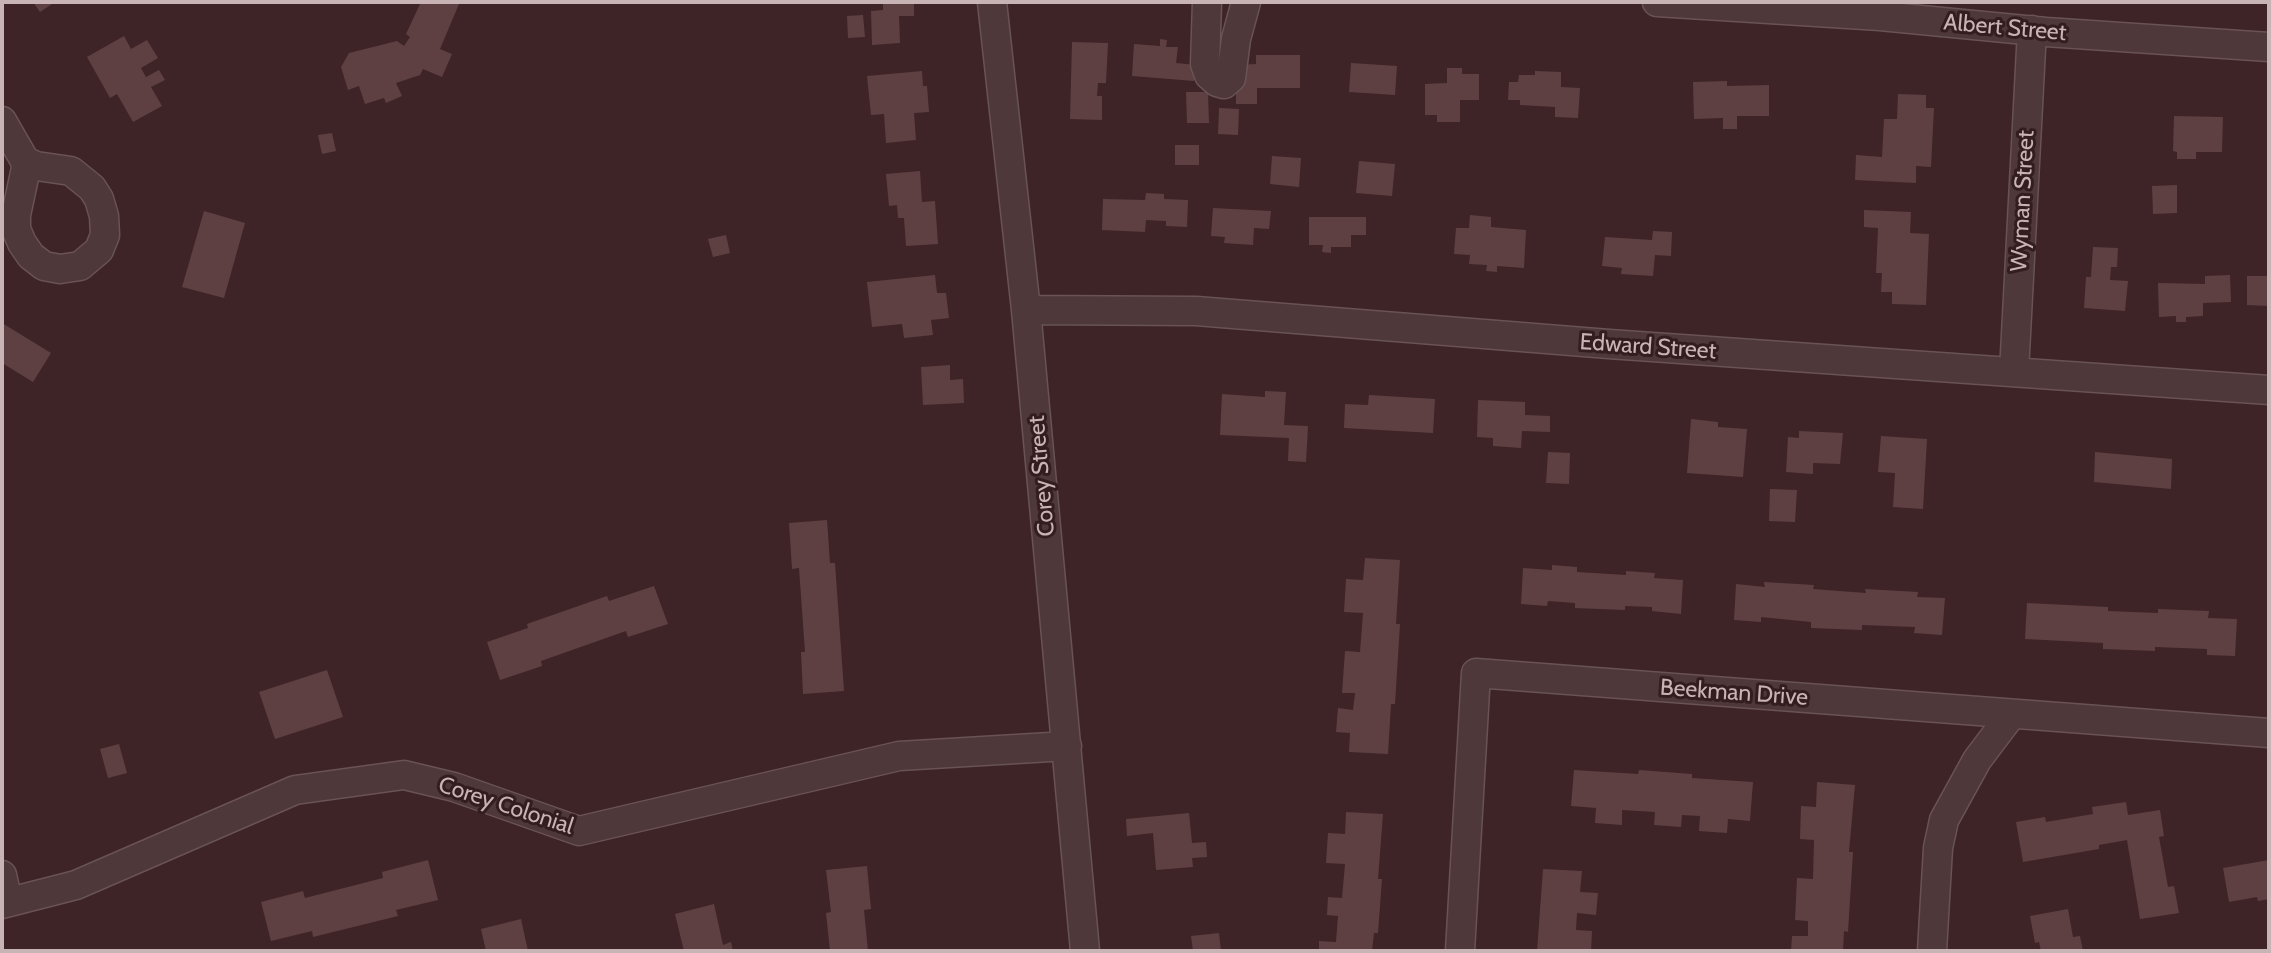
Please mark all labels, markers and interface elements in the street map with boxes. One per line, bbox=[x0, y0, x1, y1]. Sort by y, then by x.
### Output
street label: Albert Street bbox=[1942, 9, 2068, 47]
street label: Wyman Street bbox=[2006, 130, 2040, 272]
street label: Edward Street bbox=[1579, 328, 1717, 366]
street label: Corey Street bbox=[1023, 415, 1061, 537]
street label: Beekman Drive bbox=[1659, 674, 1809, 712]
street label: Corey Colonial bbox=[435, 771, 577, 841]

